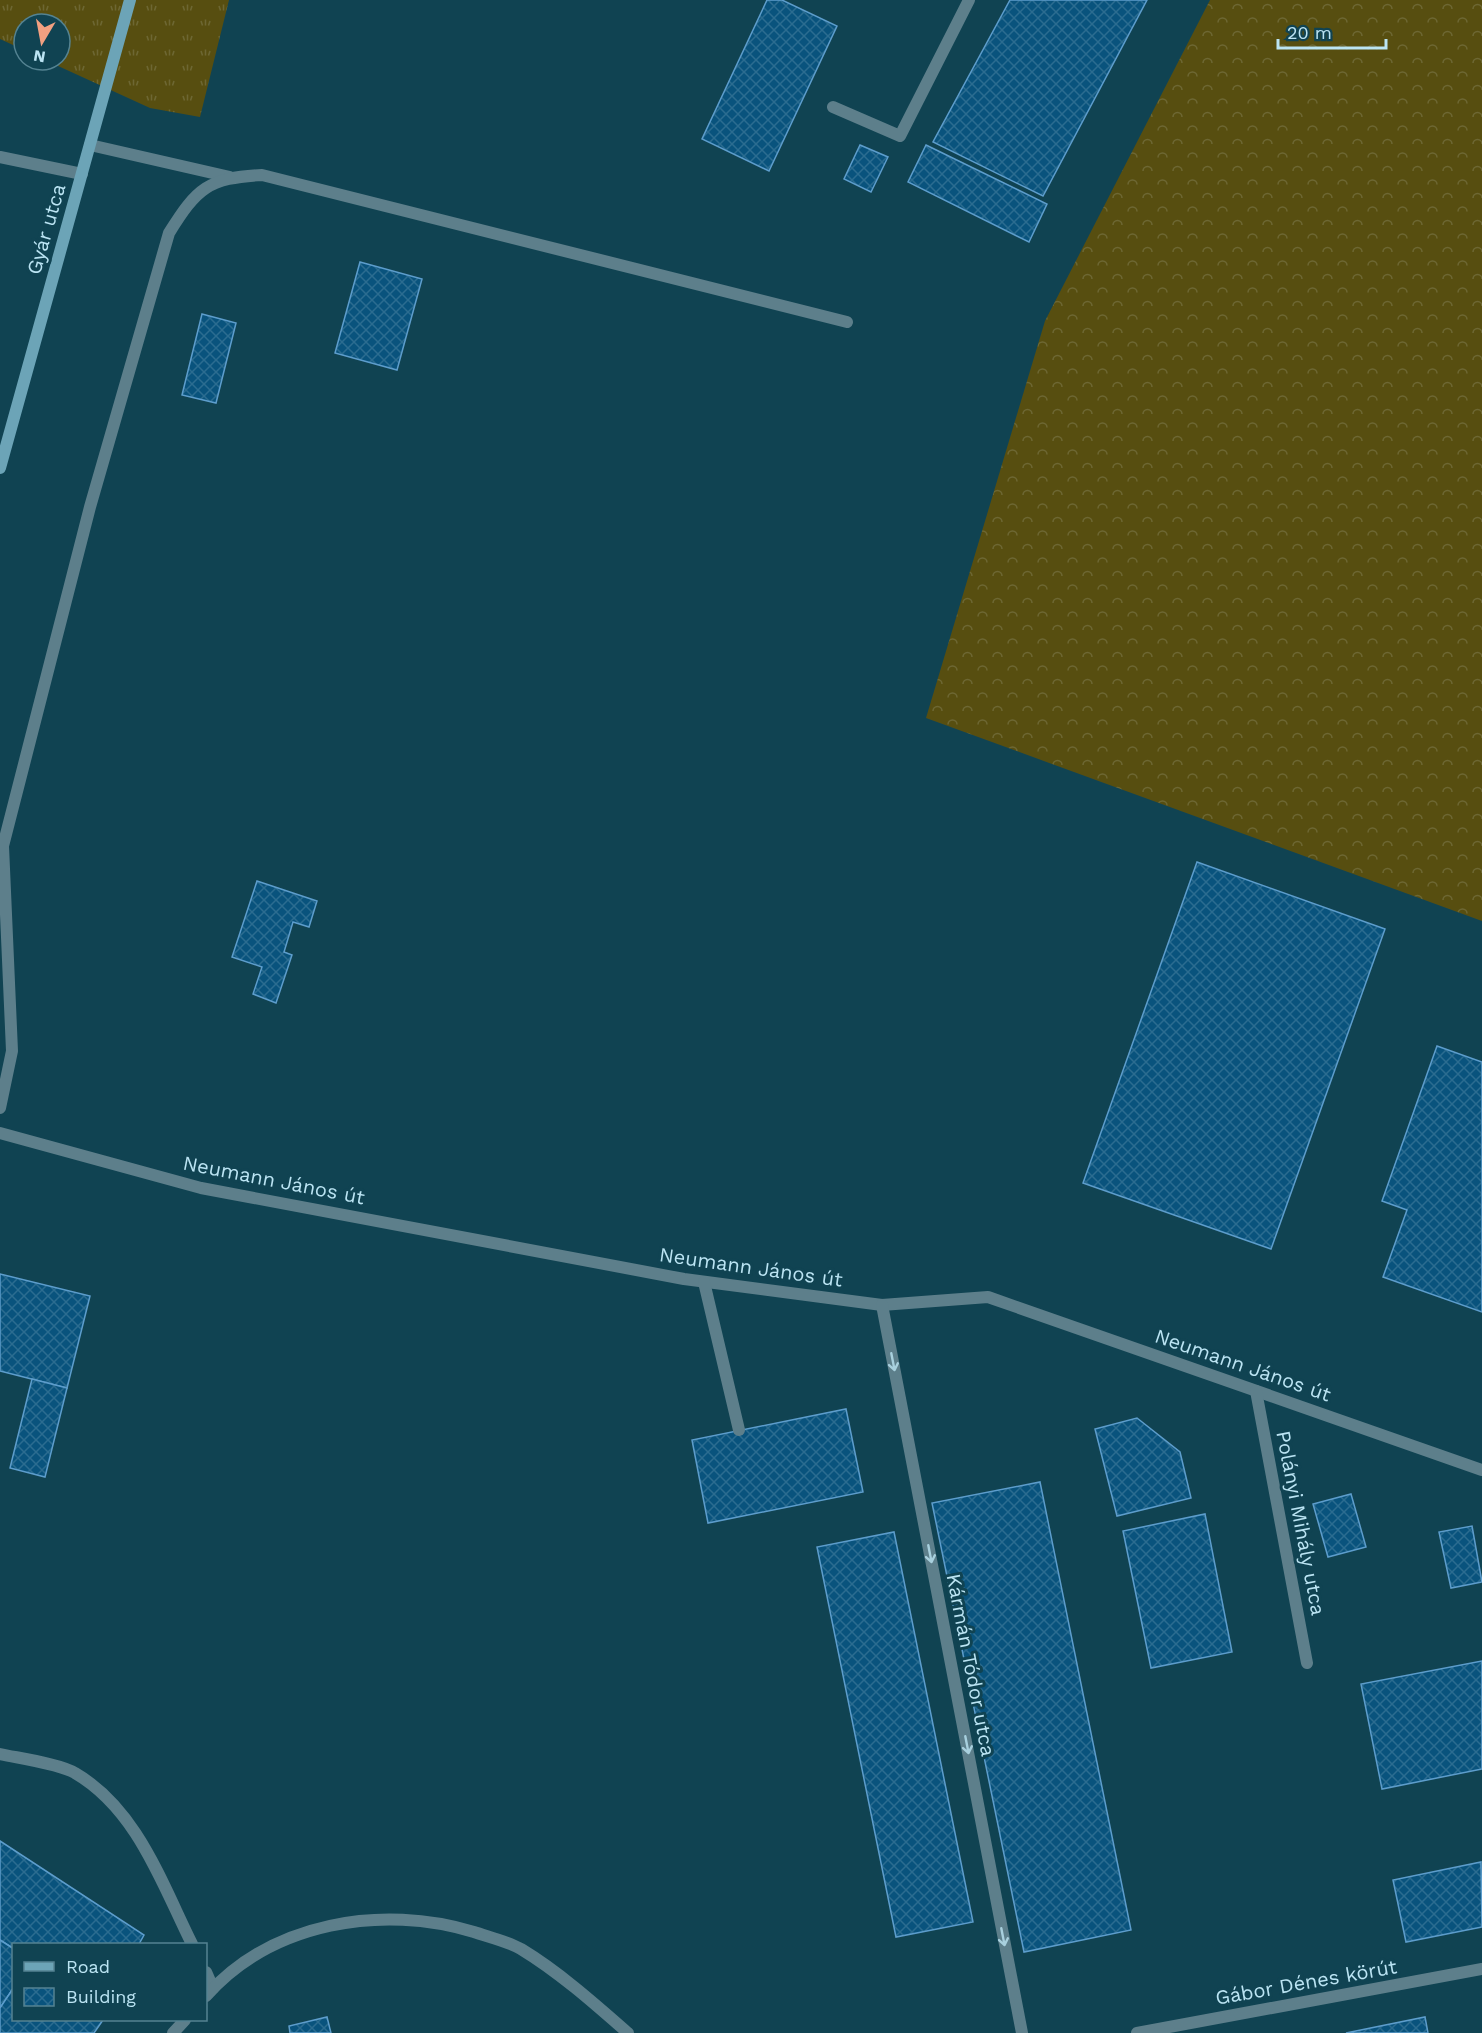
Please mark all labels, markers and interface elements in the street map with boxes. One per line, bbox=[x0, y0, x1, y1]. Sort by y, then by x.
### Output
north arrow bbox=[12, 12, 72, 72]
scale bar bbox=[1278, 12, 1386, 50]
text: 20 m bbox=[1287, 22, 1332, 43]
text: N bbox=[32, 46, 47, 67]
street label: Gyár utca bbox=[22, 181, 70, 277]
street label: Neumann János út bbox=[181, 1151, 368, 1210]
street label: Neumann János út bbox=[658, 1242, 845, 1292]
street label: Neumann János út bbox=[1152, 1324, 1335, 1407]
one-way arrow bbox=[888, 1352, 899, 1372]
street label: Polányi Mihály utca bbox=[1271, 1429, 1331, 1617]
one-way arrow bbox=[925, 1544, 936, 1563]
street label: Kármán Tódor utca bbox=[942, 1572, 1000, 1758]
one-way arrow bbox=[962, 1735, 973, 1755]
one-way arrow bbox=[998, 1927, 1009, 1946]
legend bbox=[12, 1943, 207, 2021]
street label: Gábor Dénes körút bbox=[1213, 1954, 1399, 2010]
text: Road bbox=[66, 1956, 110, 1977]
text: Building bbox=[66, 1986, 136, 2007]

